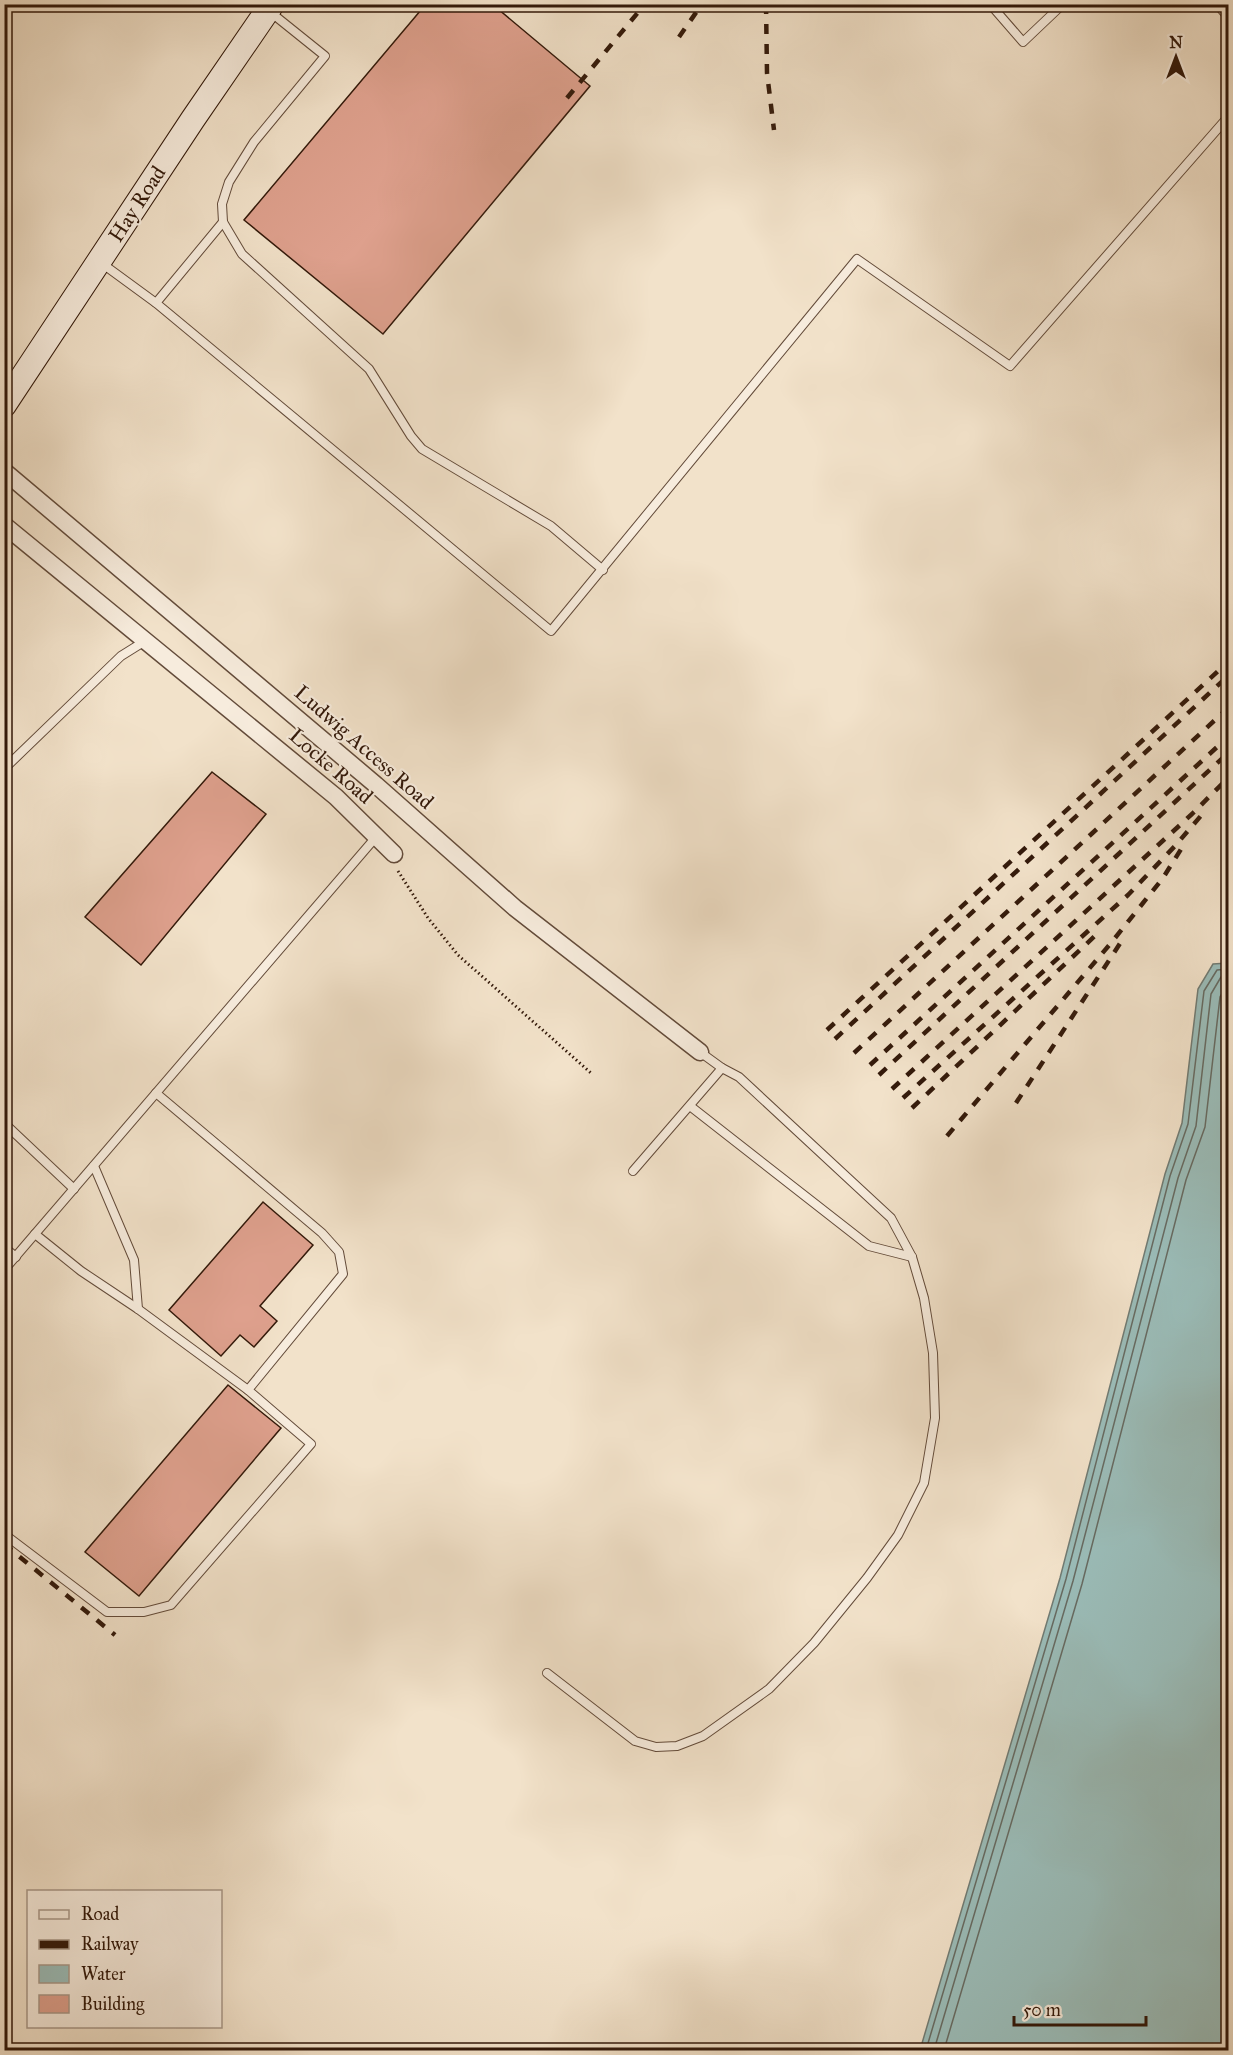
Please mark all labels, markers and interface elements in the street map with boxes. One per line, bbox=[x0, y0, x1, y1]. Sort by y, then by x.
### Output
north arrow bbox=[1146, 27, 1206, 87]
text: N bbox=[1169, 33, 1183, 52]
street label: Hay Road bbox=[103, 161, 172, 247]
street label: Ludwig Access Road bbox=[289, 679, 439, 815]
street label: Locke Road bbox=[284, 722, 379, 810]
legend bbox=[27, 1890, 222, 2028]
text: Road bbox=[81, 1903, 119, 1925]
text: Railway bbox=[81, 1933, 139, 1955]
text: Water bbox=[81, 1963, 126, 1985]
scale bar bbox=[1014, 1989, 1146, 2027]
text: Building bbox=[81, 1993, 145, 2016]
text: 50 m bbox=[1023, 1999, 1061, 2021]

